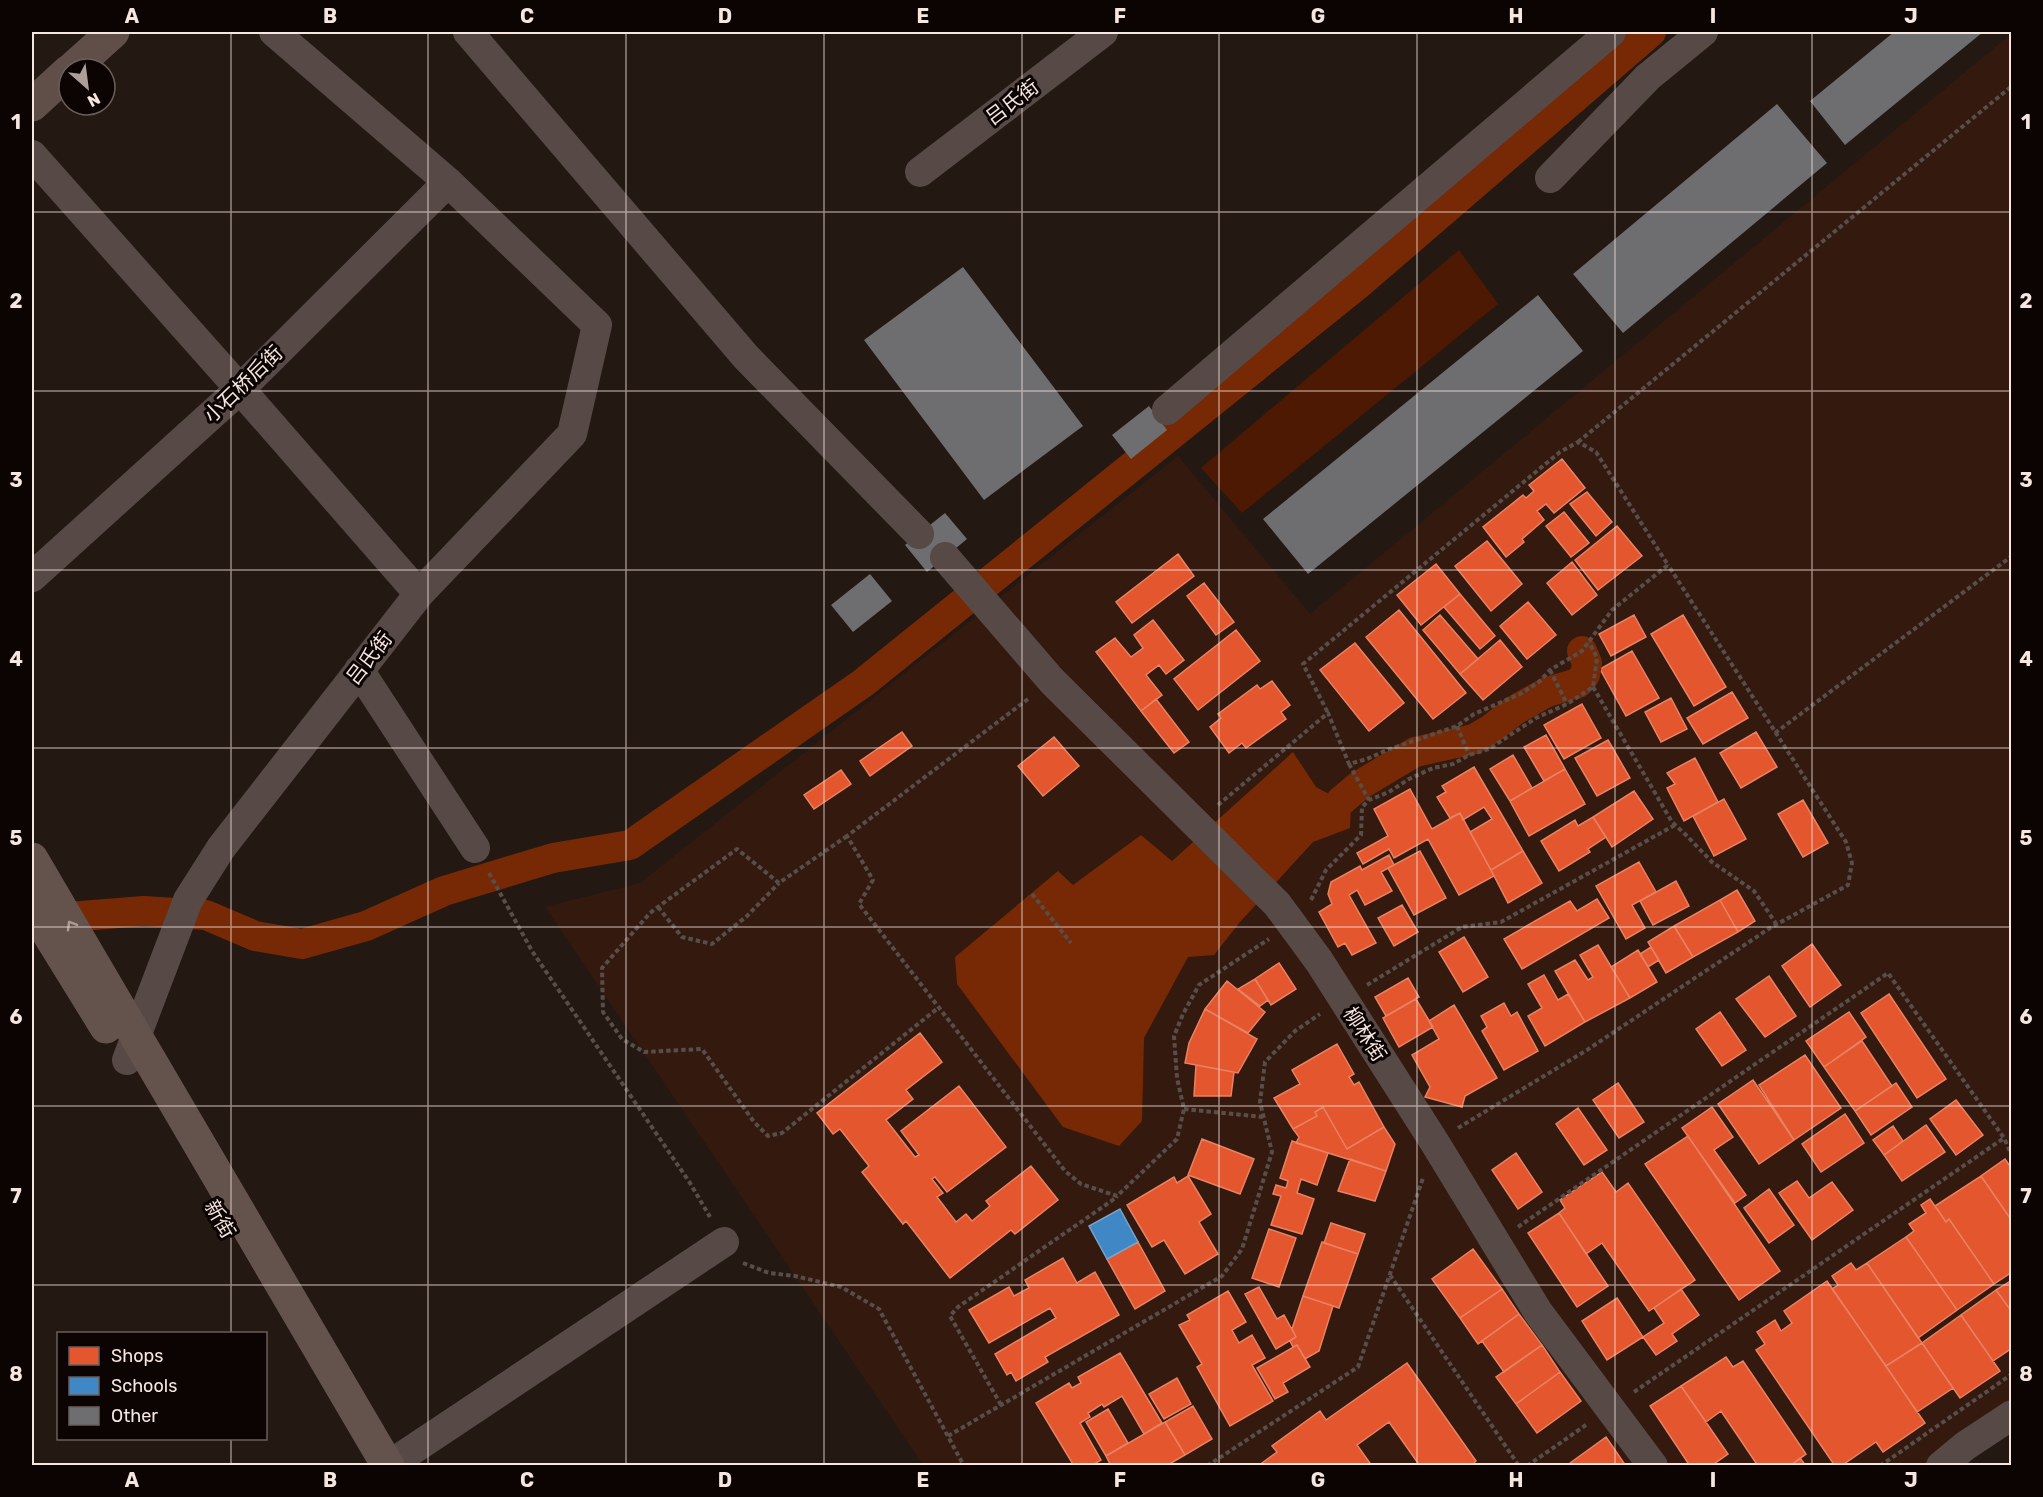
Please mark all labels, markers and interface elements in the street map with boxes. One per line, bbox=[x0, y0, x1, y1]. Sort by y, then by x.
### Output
text: A bbox=[125, 4, 140, 28]
text: B bbox=[323, 4, 337, 28]
text: C bbox=[520, 4, 534, 28]
text: D bbox=[718, 4, 732, 28]
text: E bbox=[917, 4, 929, 28]
text: F bbox=[1114, 4, 1126, 28]
text: G bbox=[1311, 4, 1325, 28]
text: H bbox=[1509, 4, 1523, 28]
text: I bbox=[1710, 4, 1716, 28]
text: J bbox=[1904, 4, 1918, 28]
north arrow bbox=[57, 57, 117, 117]
street label: 吕氏街 bbox=[981, 74, 1043, 130]
text: N bbox=[84, 89, 103, 111]
text: 1 bbox=[11, 110, 21, 134]
text: 1 bbox=[2021, 110, 2031, 134]
text: 2 bbox=[10, 289, 23, 313]
text: 2 bbox=[2020, 289, 2033, 313]
street label: 小石桥后街 bbox=[199, 341, 287, 427]
text: 3 bbox=[9, 468, 23, 492]
text: 3 bbox=[2019, 468, 2033, 492]
street label: 吕氏街 bbox=[341, 627, 397, 689]
text: 4 bbox=[9, 647, 23, 671]
text: 4 bbox=[2019, 647, 2033, 671]
text: 5 bbox=[10, 826, 23, 850]
text: 5 bbox=[2020, 826, 2033, 850]
one-way arrow bbox=[67, 921, 78, 931]
street label: 柳林街 bbox=[1339, 1002, 1391, 1066]
text: 6 bbox=[9, 1005, 23, 1029]
text: 6 bbox=[2019, 1005, 2033, 1029]
text: 7 bbox=[10, 1184, 22, 1208]
text: 7 bbox=[2020, 1184, 2032, 1208]
street label: 新街 bbox=[200, 1196, 240, 1242]
legend bbox=[57, 1332, 267, 1440]
text: Shops bbox=[111, 1345, 163, 1367]
text: 8 bbox=[9, 1362, 23, 1386]
text: 8 bbox=[2019, 1362, 2033, 1386]
text: Schools bbox=[111, 1375, 177, 1397]
text: Other bbox=[111, 1405, 158, 1427]
text: A bbox=[125, 1468, 140, 1492]
text: B bbox=[323, 1468, 337, 1492]
text: C bbox=[520, 1468, 534, 1492]
text: D bbox=[718, 1468, 732, 1492]
text: E bbox=[917, 1468, 929, 1492]
text: F bbox=[1114, 1468, 1126, 1492]
text: G bbox=[1311, 1468, 1325, 1492]
text: H bbox=[1509, 1468, 1523, 1492]
text: I bbox=[1710, 1468, 1716, 1492]
text: J bbox=[1904, 1468, 1918, 1492]

